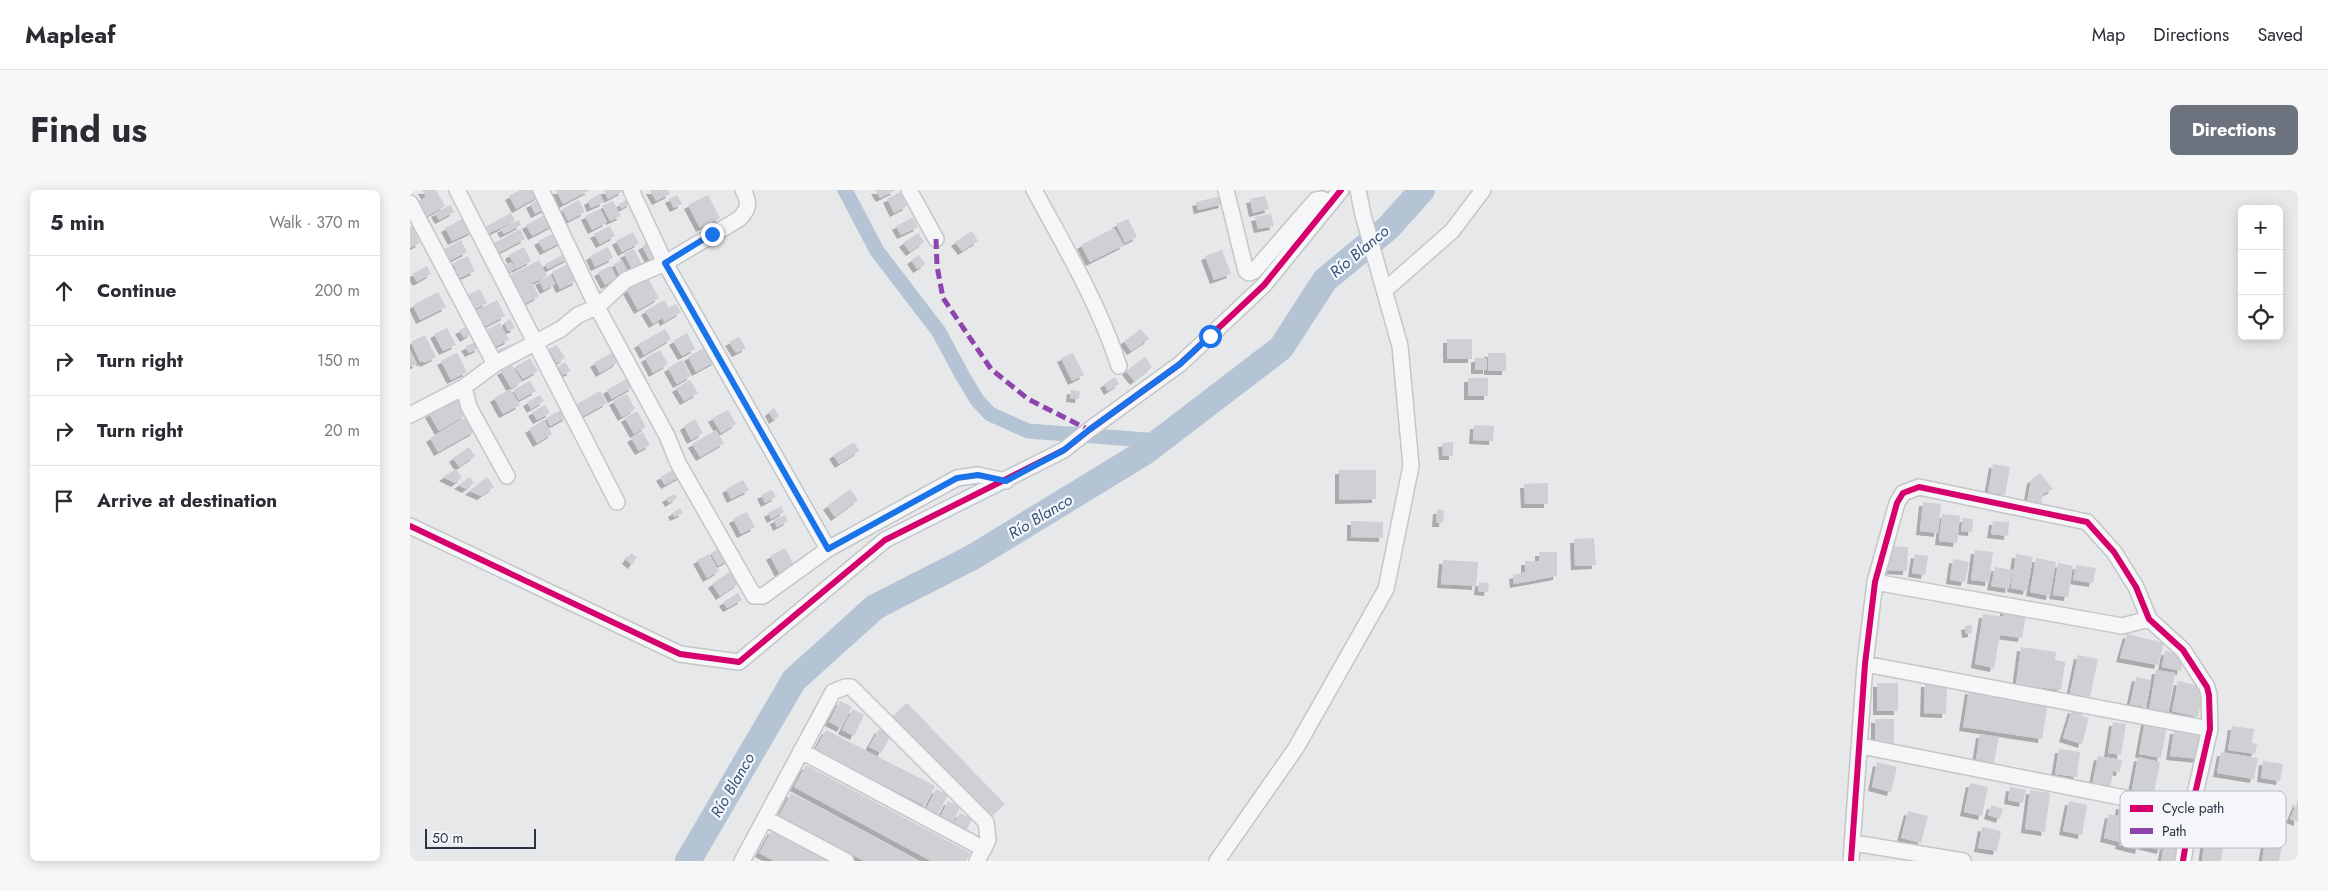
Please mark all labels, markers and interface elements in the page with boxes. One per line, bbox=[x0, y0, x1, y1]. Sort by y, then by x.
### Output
text: Mapleaf bbox=[25, 17, 116, 52]
text: Map bbox=[2092, 22, 2125, 48]
text: Directions bbox=[2153, 22, 2229, 48]
text: Saved bbox=[2257, 22, 2303, 48]
text: Find us bbox=[30, 105, 147, 155]
button: Directions bbox=[2170, 105, 2298, 155]
map controls bbox=[2238, 205, 2283, 340]
button: + bbox=[2238, 205, 2283, 250]
text: 5 min bbox=[50, 208, 105, 238]
text: Walk · 370 m bbox=[269, 211, 360, 234]
water label: Río Blanco bbox=[1325, 219, 1394, 283]
route end bbox=[701, 223, 724, 246]
button: − bbox=[2238, 250, 2283, 295]
icon: ahead bbox=[50, 277, 78, 305]
text: Continue bbox=[97, 277, 176, 304]
text: 200 m bbox=[314, 279, 360, 302]
button: locate bbox=[2238, 295, 2283, 340]
route start bbox=[1199, 325, 1222, 348]
icon: right bbox=[50, 347, 78, 375]
text: Turn right bbox=[97, 347, 183, 374]
text: 150 m bbox=[317, 349, 360, 372]
icon: right bbox=[50, 417, 78, 445]
text: Turn right bbox=[97, 417, 183, 444]
text: 20 m bbox=[324, 419, 360, 442]
icon: arrive bbox=[50, 487, 78, 515]
text: Arrive at destination bbox=[97, 487, 277, 514]
water label: Río Blanco bbox=[1004, 488, 1077, 545]
water label: Río Blanco bbox=[705, 748, 760, 822]
legend bbox=[2120, 791, 2286, 848]
text: Cycle path bbox=[2162, 798, 2224, 818]
text: Path bbox=[2162, 821, 2187, 841]
scale bar bbox=[425, 826, 536, 849]
text: 50 m bbox=[432, 828, 463, 848]

